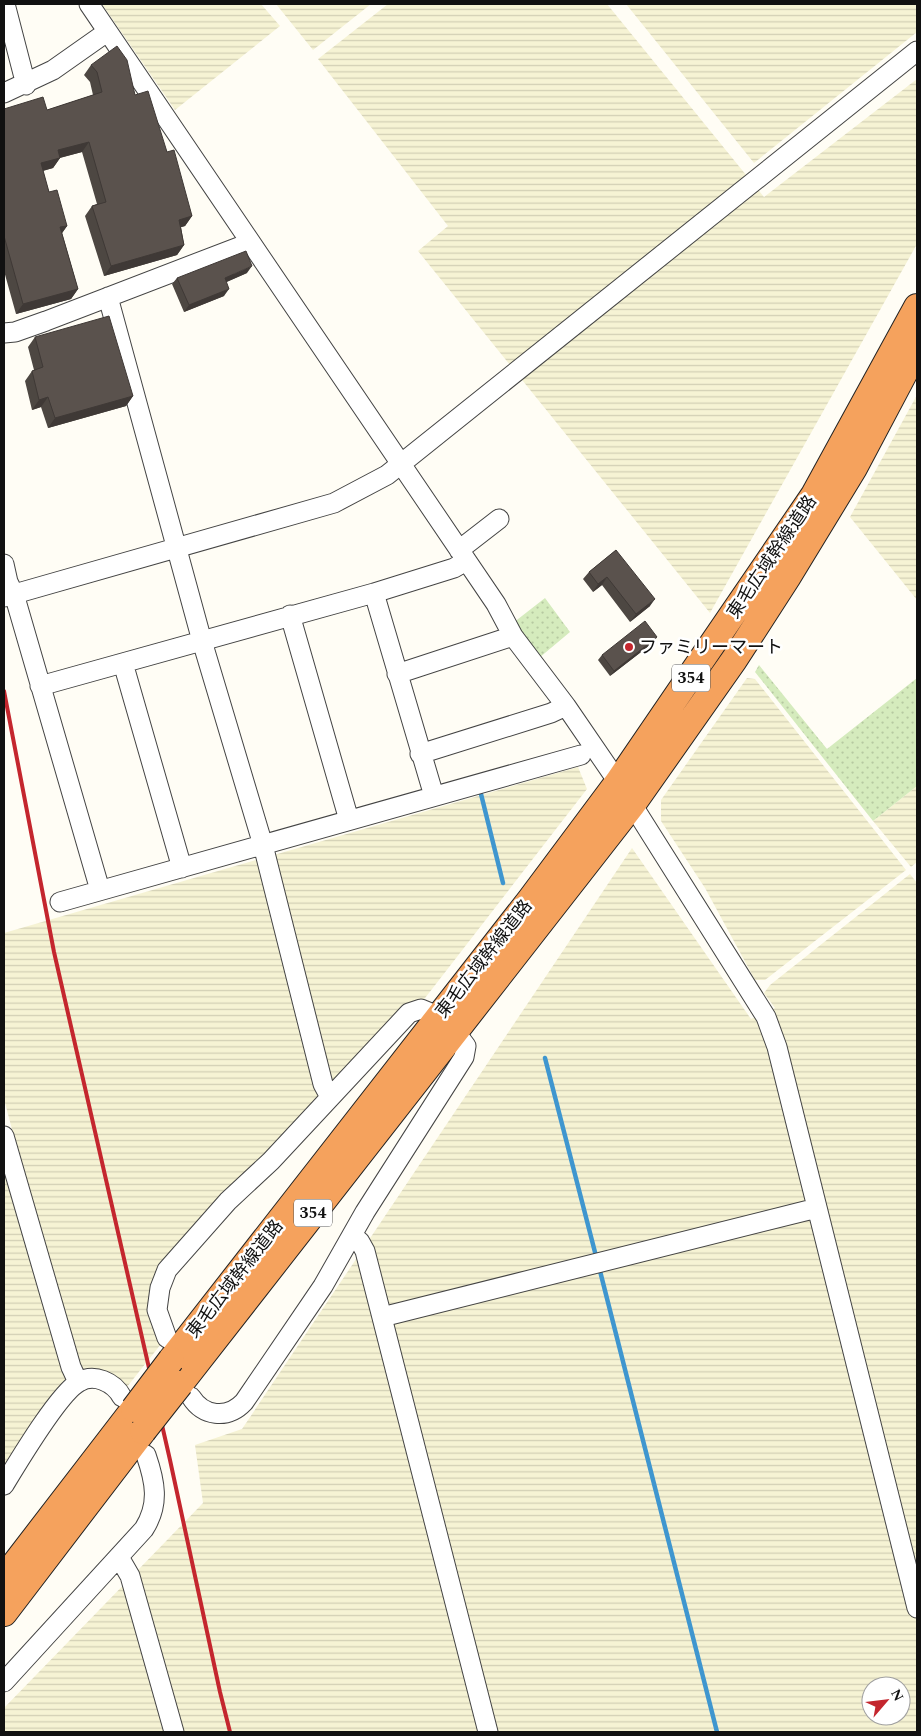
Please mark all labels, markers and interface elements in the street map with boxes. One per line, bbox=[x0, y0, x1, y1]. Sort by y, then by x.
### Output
street label: 東毛広域幹線道路 bbox=[721, 490, 823, 624]
place label: ファミリーマート bbox=[639, 634, 783, 661]
marker: ファミリーマート bbox=[623, 641, 635, 653]
road number: 354 bbox=[672, 664, 710, 691]
street label: 東毛広域幹線道路 bbox=[429, 894, 539, 1024]
road number: 354 bbox=[294, 1200, 332, 1226]
street label: 東毛広域幹線道路 bbox=[180, 1214, 290, 1344]
north arrow bbox=[861, 1676, 911, 1726]
text: N bbox=[885, 1685, 909, 1705]

